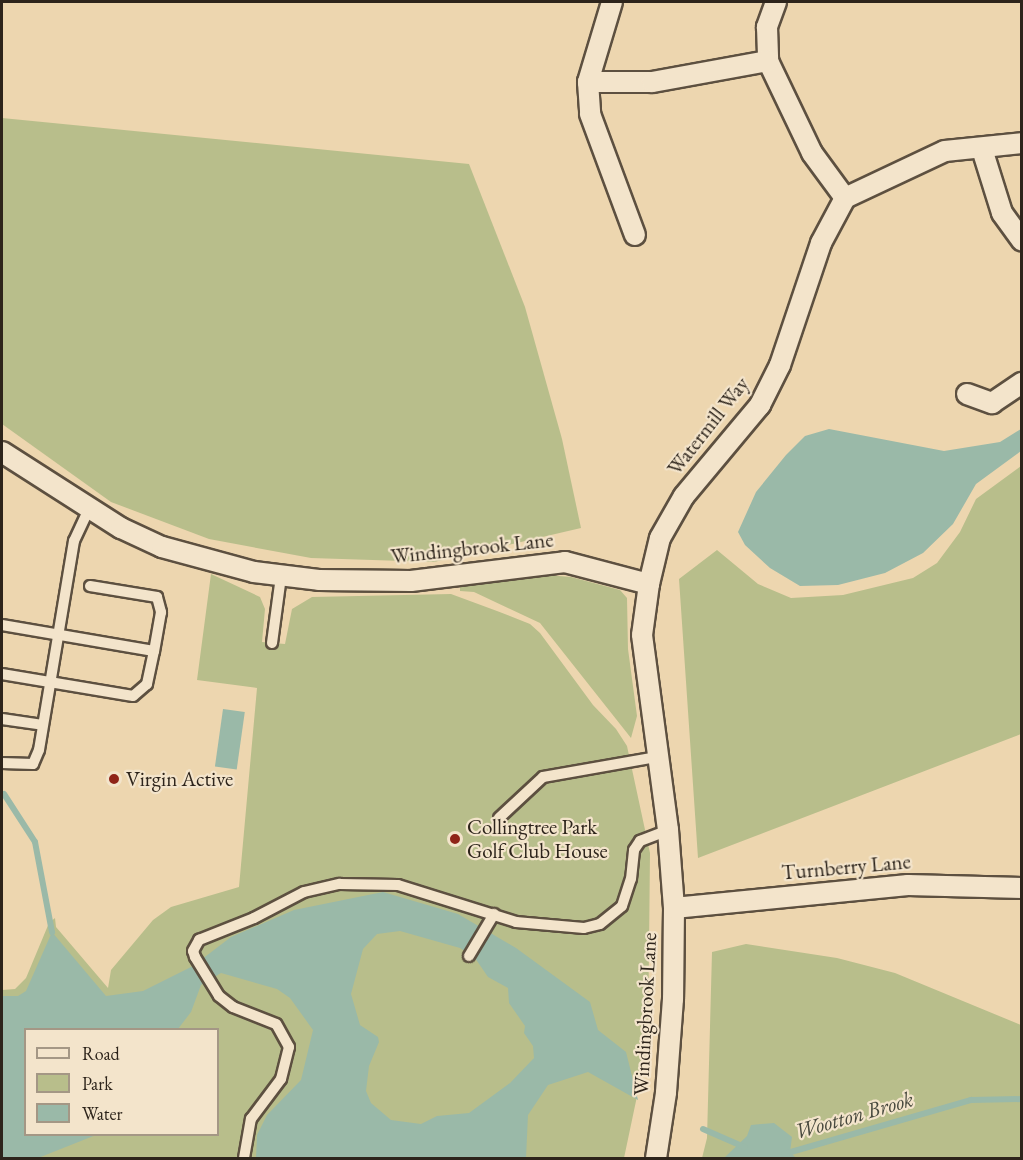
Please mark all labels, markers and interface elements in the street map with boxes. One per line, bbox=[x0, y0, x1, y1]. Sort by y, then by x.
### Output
street label: Watermill Way bbox=[662, 372, 754, 480]
street label: Windingbrook Lane bbox=[389, 527, 555, 569]
place label: Virgin Active bbox=[126, 766, 233, 792]
marker: Virgin Active bbox=[107, 772, 121, 786]
place label: Collingtree Park Golf Club House bbox=[467, 814, 608, 864]
marker: Collingtree Park Golf Club House bbox=[448, 832, 462, 846]
street label: Turnberry Lane bbox=[780, 849, 912, 885]
street label: Windingbrook Lane bbox=[628, 932, 662, 1096]
legend bbox=[24, 1028, 219, 1136]
text: Road bbox=[82, 1042, 120, 1065]
text: Park bbox=[82, 1072, 113, 1095]
water label: Wootton Brook bbox=[792, 1085, 916, 1145]
text: Water bbox=[82, 1102, 123, 1125]

